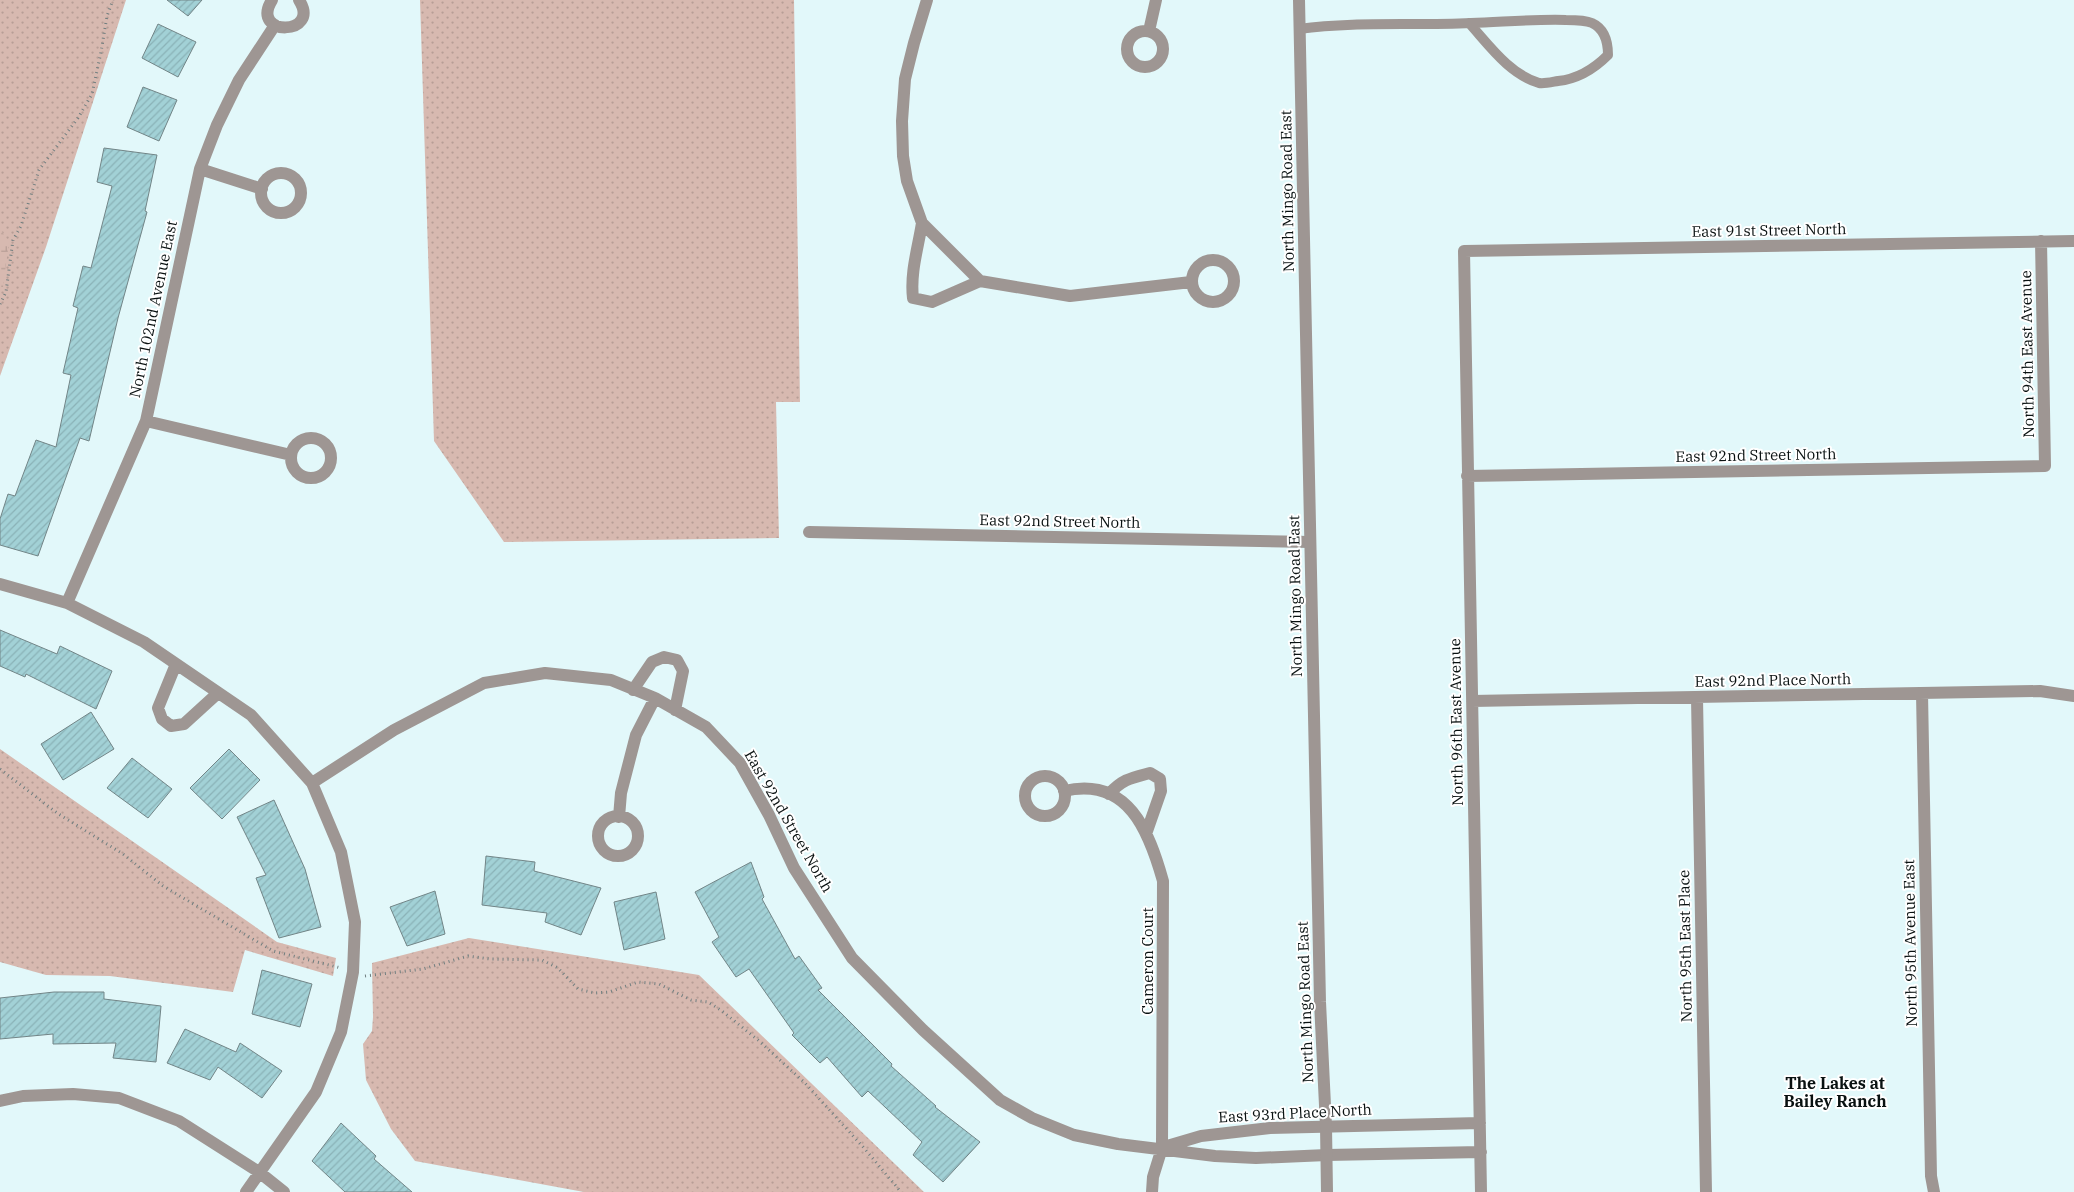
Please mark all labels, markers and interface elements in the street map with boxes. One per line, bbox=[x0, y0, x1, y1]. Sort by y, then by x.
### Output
street label: North Mingo Road East bbox=[1276, 110, 1298, 272]
street label: North 102nd Avenue East bbox=[125, 219, 181, 399]
street label: East 91st Street North bbox=[1691, 219, 1847, 241]
street label: North 94th East Avenue bbox=[2016, 270, 2038, 438]
street label: East 92nd Street North bbox=[1675, 444, 1837, 466]
street label: East 92nd Street North bbox=[979, 510, 1141, 532]
street label: North Mingo Road East bbox=[1284, 515, 1306, 677]
street label: North 96th East Avenue bbox=[1445, 638, 1467, 806]
street label: East 92nd Place North bbox=[1695, 669, 1851, 691]
street label: East 92nd Street North bbox=[740, 746, 838, 896]
street label: North 95th Avenue East bbox=[1899, 859, 1921, 1027]
street label: North 95th East Place bbox=[1674, 870, 1696, 1022]
street label: Cameron Court bbox=[1138, 907, 1157, 1015]
street label: North Mingo Road East bbox=[1293, 921, 1317, 1083]
district label: The Lakes at Bailey Ranch bbox=[1783, 1073, 1887, 1111]
street label: East 93rd Place North bbox=[1218, 1099, 1372, 1127]

